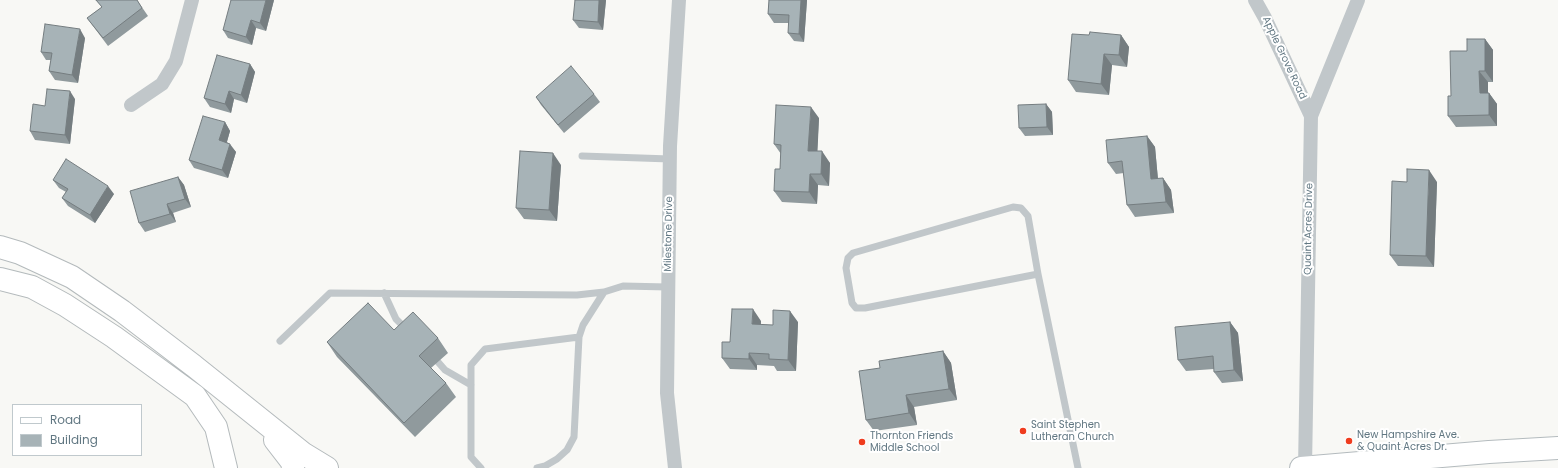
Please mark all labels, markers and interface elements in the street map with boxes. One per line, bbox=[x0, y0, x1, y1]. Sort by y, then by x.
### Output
street label: Apple Grove Road bbox=[1260, 15, 1308, 101]
street label: Quaint Acres Drive bbox=[1302, 183, 1316, 275]
street label: Milestone Drive bbox=[662, 196, 676, 272]
legend bbox=[12, 404, 142, 456]
text: Road bbox=[50, 411, 81, 428]
place label: Saint Stephen Lutheran Church bbox=[1031, 419, 1114, 442]
marker: Saint Stephen Lutheran Church bbox=[1018, 426, 1028, 436]
place label: New Hampshire Ave. & Quaint Acres Dr. bbox=[1357, 429, 1459, 452]
place label: Thornton Friends Middle School bbox=[870, 430, 953, 454]
text: Building bbox=[50, 431, 98, 448]
marker: New Hampshire Ave. & Quaint Acres Dr. bbox=[1344, 436, 1354, 446]
marker: Thornton Friends Middle School bbox=[857, 437, 867, 447]

